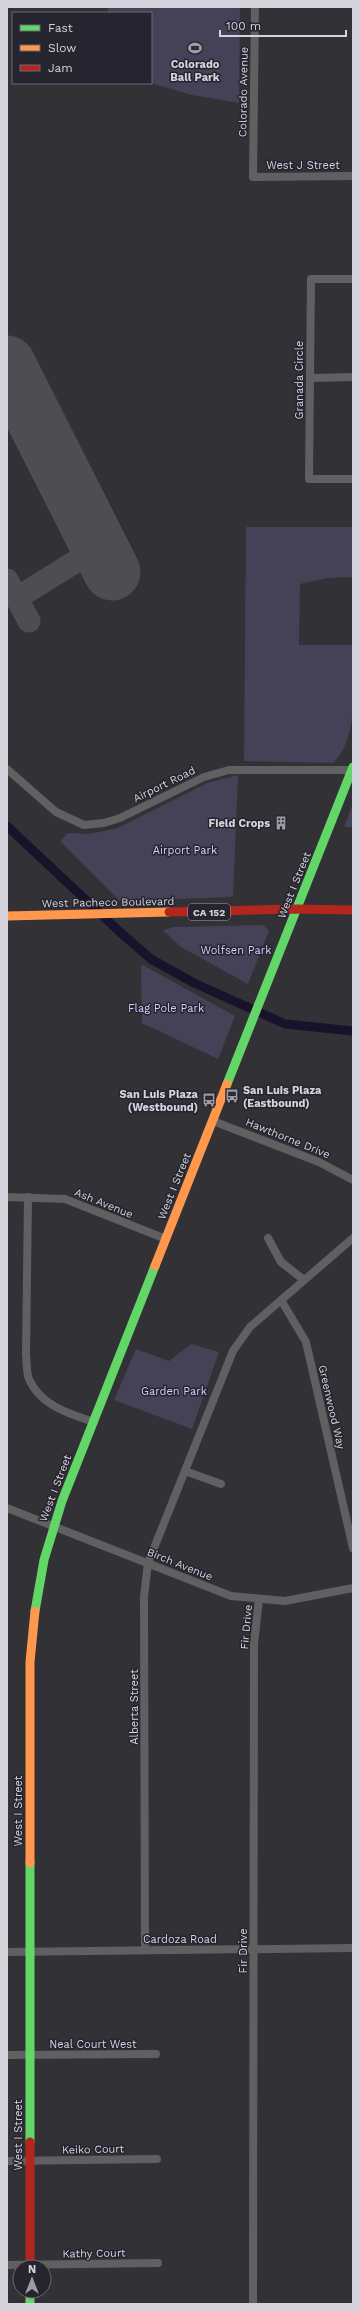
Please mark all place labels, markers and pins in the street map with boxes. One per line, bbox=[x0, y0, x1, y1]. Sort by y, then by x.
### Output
sports icon: Colorado Ball Park bbox=[187, 40, 203, 56]
place label: Colorado Ball Park bbox=[170, 58, 220, 84]
building icon: Field Crops bbox=[273, 815, 289, 831]
place label: Field Crops bbox=[209, 817, 270, 830]
place label: San Luis Plaza (Eastbound) bbox=[243, 1084, 322, 1110]
place label: San Luis Plaza (Westbound) bbox=[120, 1088, 199, 1114]
bus stop icon: San Luis Plaza (Eastbound) bbox=[224, 1088, 240, 1104]
bus stop icon: San Luis Plaza (Westbound) bbox=[201, 1092, 217, 1108]

